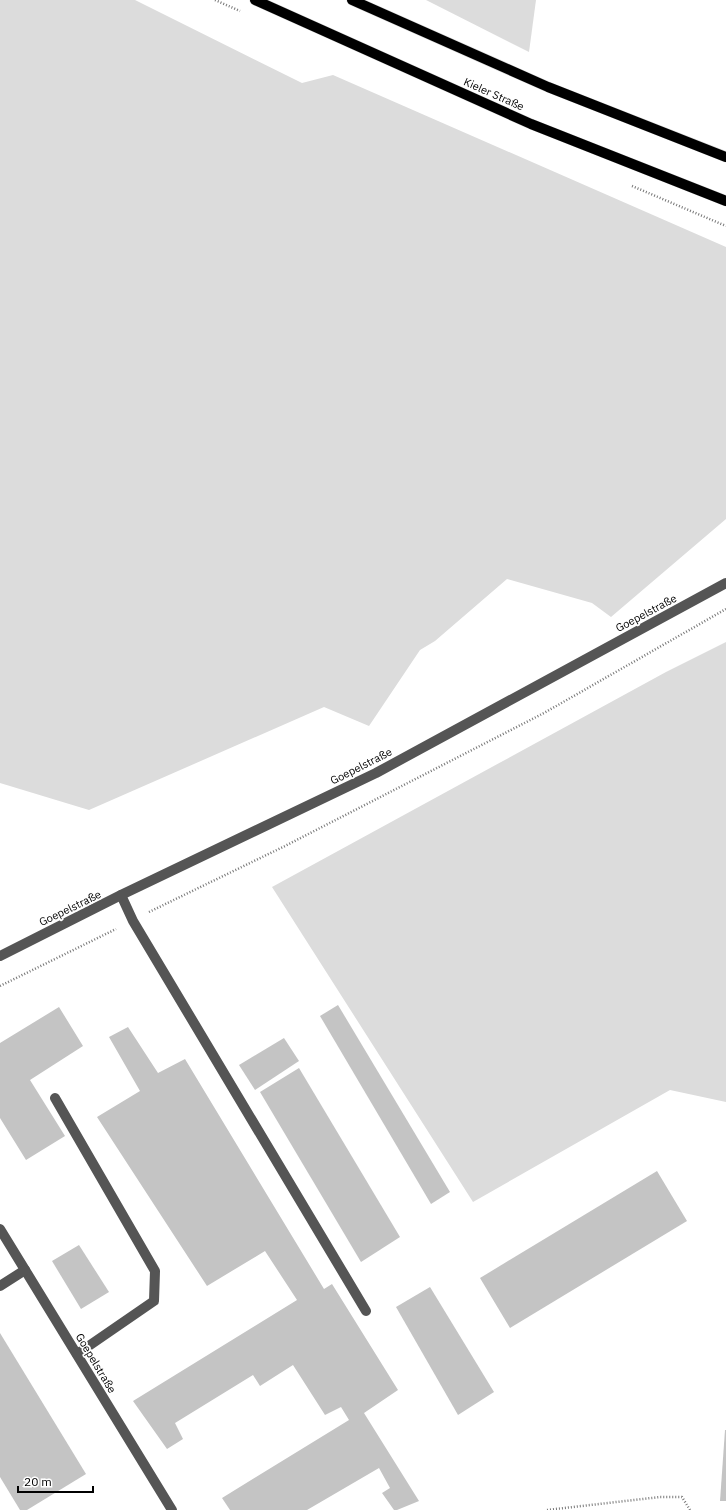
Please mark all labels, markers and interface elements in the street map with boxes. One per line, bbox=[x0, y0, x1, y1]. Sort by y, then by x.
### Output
street label: Kieler Straße bbox=[462, 74, 526, 114]
street label: Goepelstraße bbox=[613, 591, 679, 635]
street label: Goepelstraße bbox=[328, 744, 394, 788]
street label: Goepelstraße bbox=[37, 887, 103, 929]
street label: Goepelstraße bbox=[73, 1331, 119, 1395]
scale bar bbox=[18, 1468, 93, 1494]
text: 20 m bbox=[24, 1474, 52, 1489]

